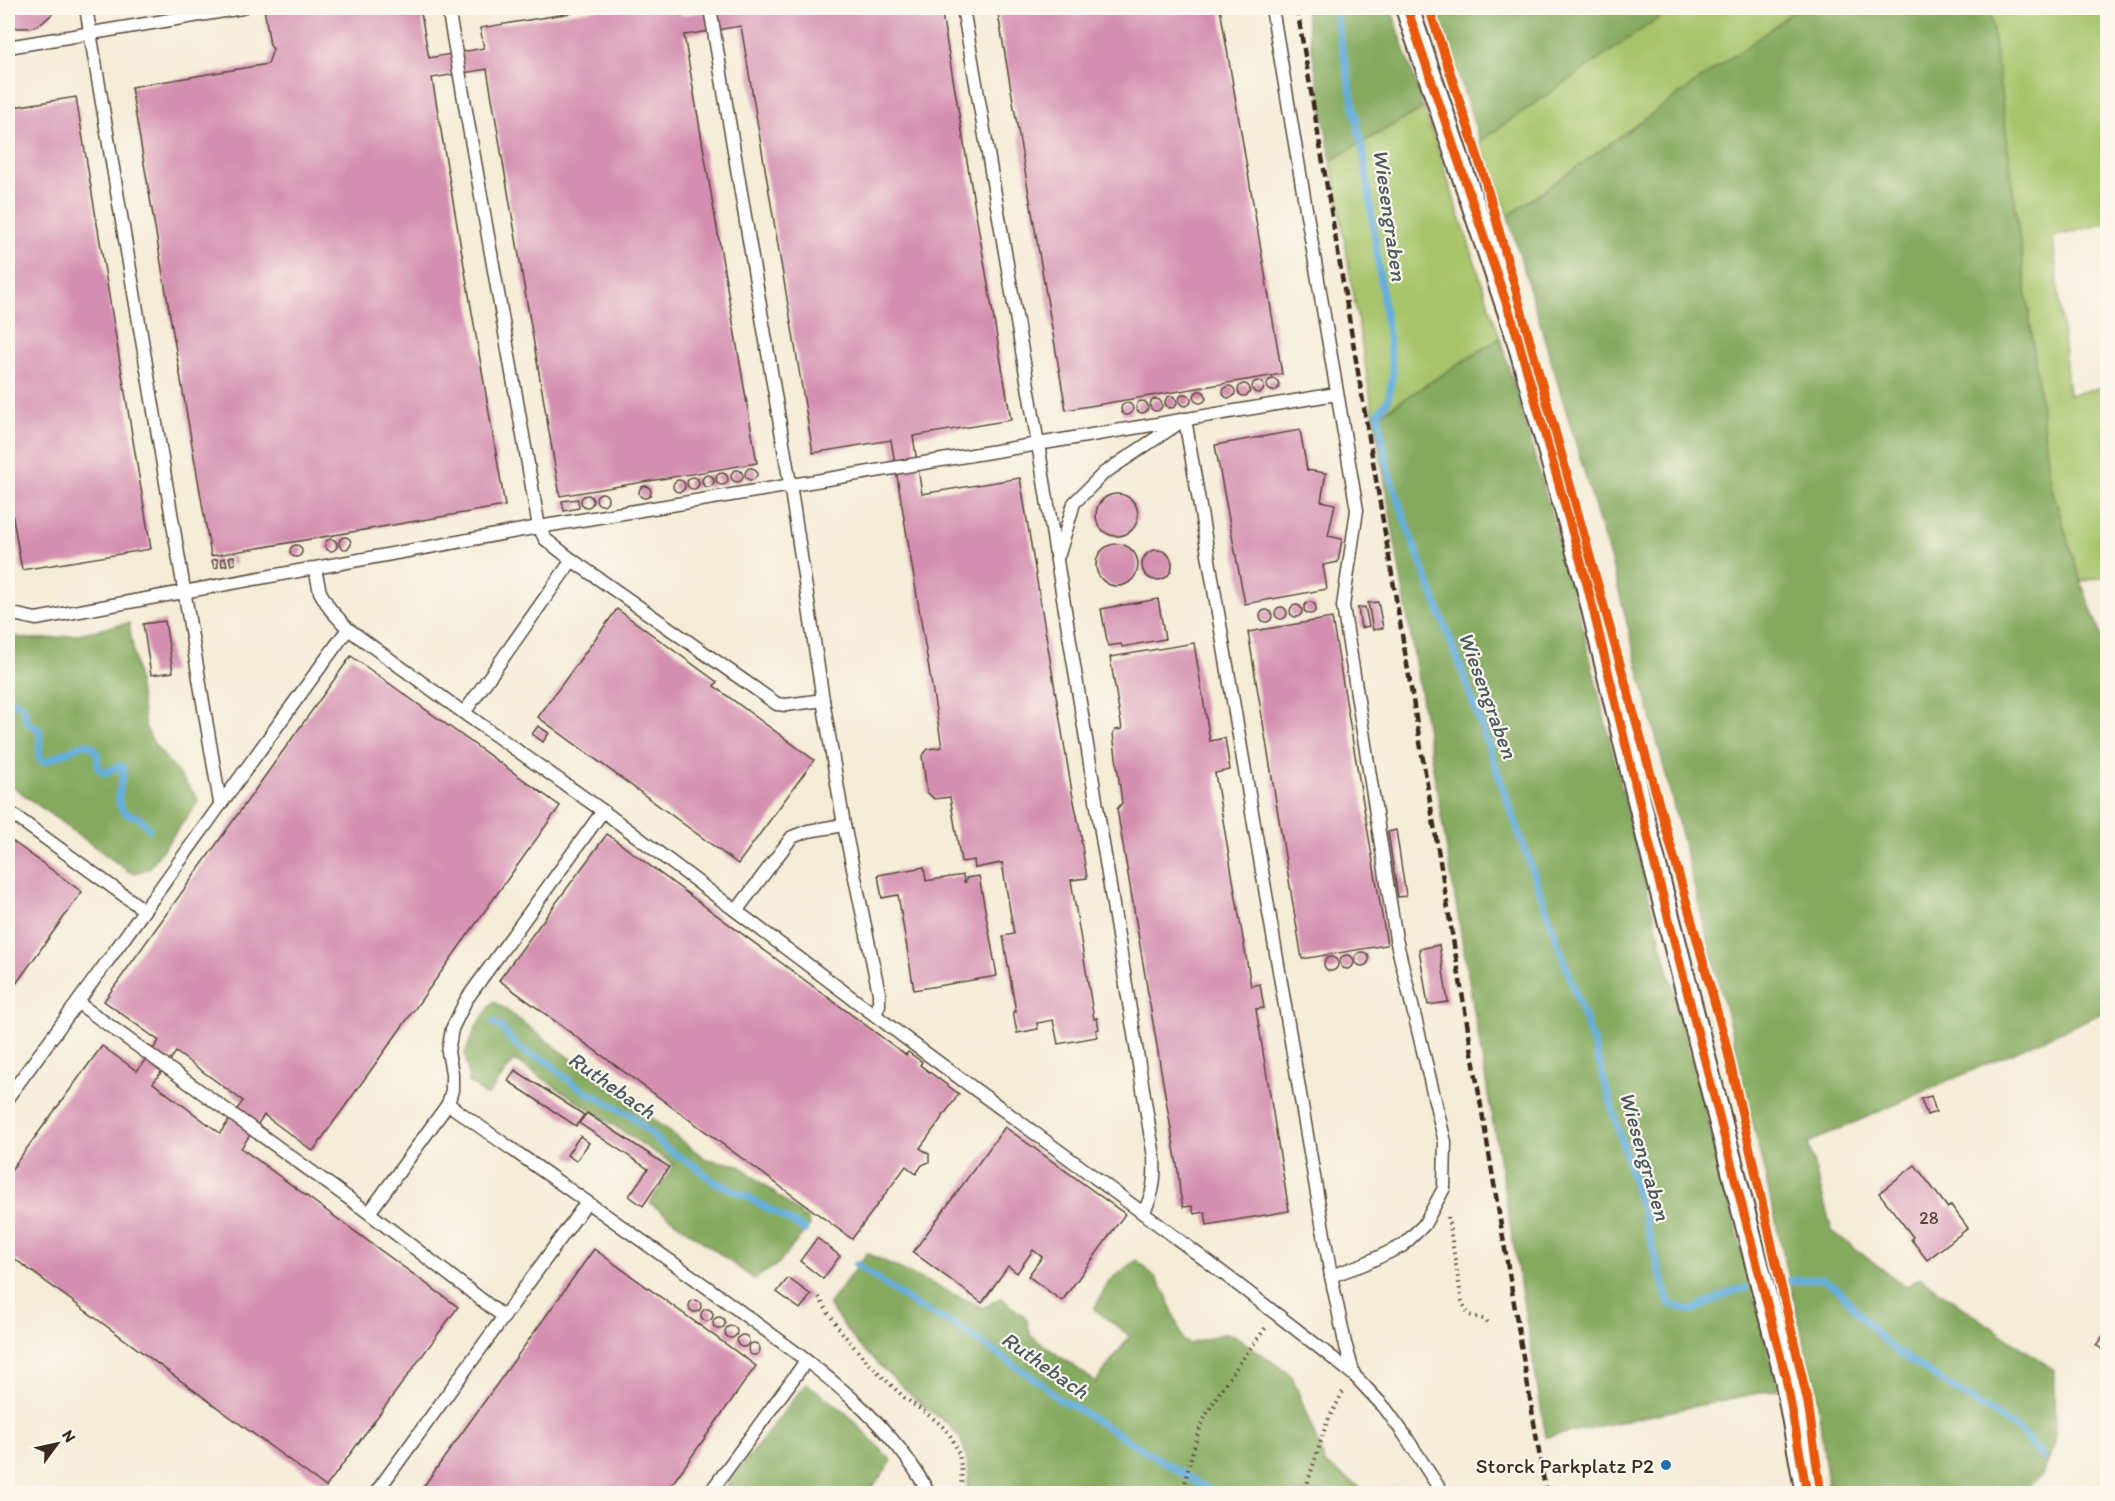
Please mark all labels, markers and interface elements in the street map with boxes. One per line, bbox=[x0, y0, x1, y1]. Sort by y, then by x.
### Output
water label: Wiesengraben bbox=[1367, 147, 1413, 283]
water label: Wiesengraben bbox=[1453, 628, 1524, 763]
water label: Ruthebach bbox=[563, 1045, 661, 1125]
water label: Wiesengraben bbox=[1614, 1088, 1676, 1224]
house number: 28 bbox=[1919, 1207, 1939, 1229]
water label: Ruthebach bbox=[996, 1325, 1094, 1405]
north arrow bbox=[27, 1414, 87, 1474]
text: N bbox=[58, 1426, 80, 1446]
place label: Storck Parkplatz P2 bbox=[1476, 1453, 1654, 1478]
marker: Storck Parkplatz P2 bbox=[1659, 1458, 1673, 1472]

